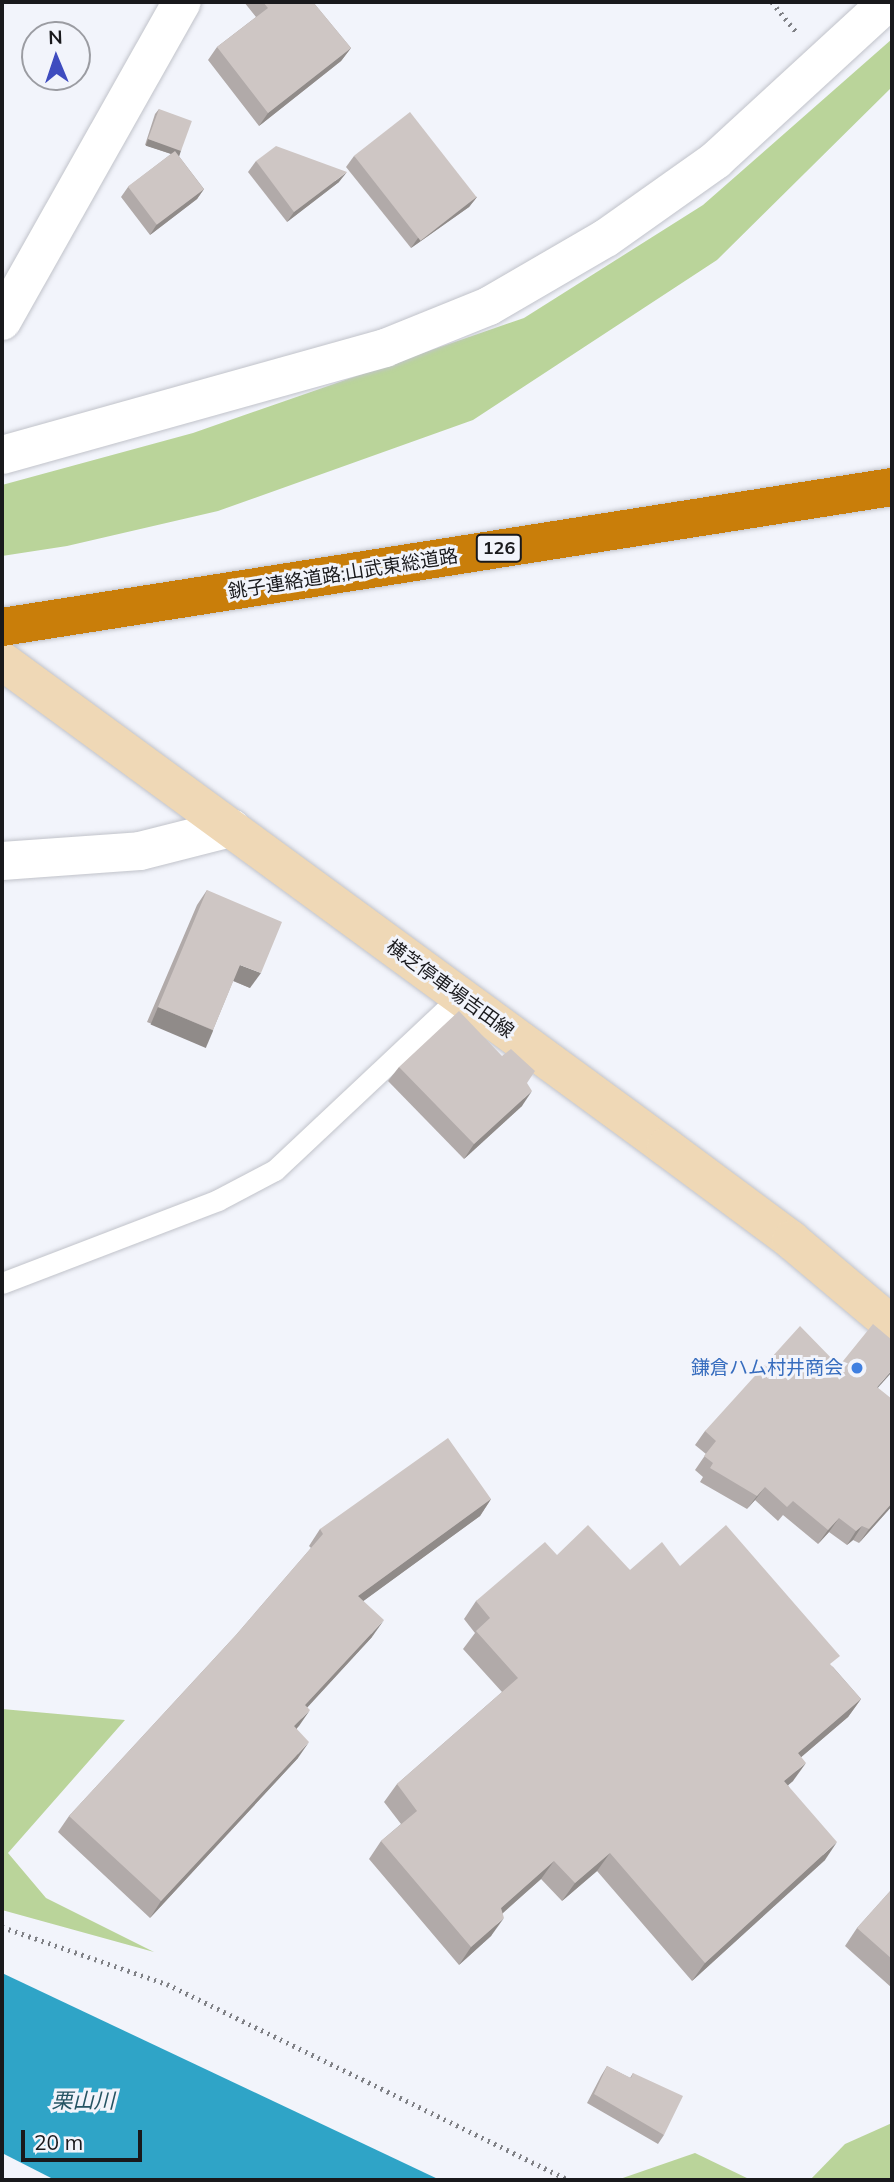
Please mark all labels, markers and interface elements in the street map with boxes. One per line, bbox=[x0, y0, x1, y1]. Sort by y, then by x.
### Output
north arrow bbox=[21, 21, 91, 91]
text: N bbox=[48, 25, 63, 49]
road number: 126 bbox=[475, 534, 524, 562]
street label: 銚子連絡道路;山武東総道路 bbox=[226, 545, 460, 603]
street label: 横芝停車場吉田線 bbox=[382, 935, 518, 1043]
place label: 鎌倉ハム村井商会 bbox=[691, 1357, 843, 1379]
marker: 鎌倉ハム村井商会 bbox=[849, 1360, 865, 1376]
water label: 栗山川 bbox=[52, 2087, 114, 2113]
scale bar bbox=[24, 2116, 145, 2160]
text: 20 m bbox=[34, 2129, 83, 2155]

